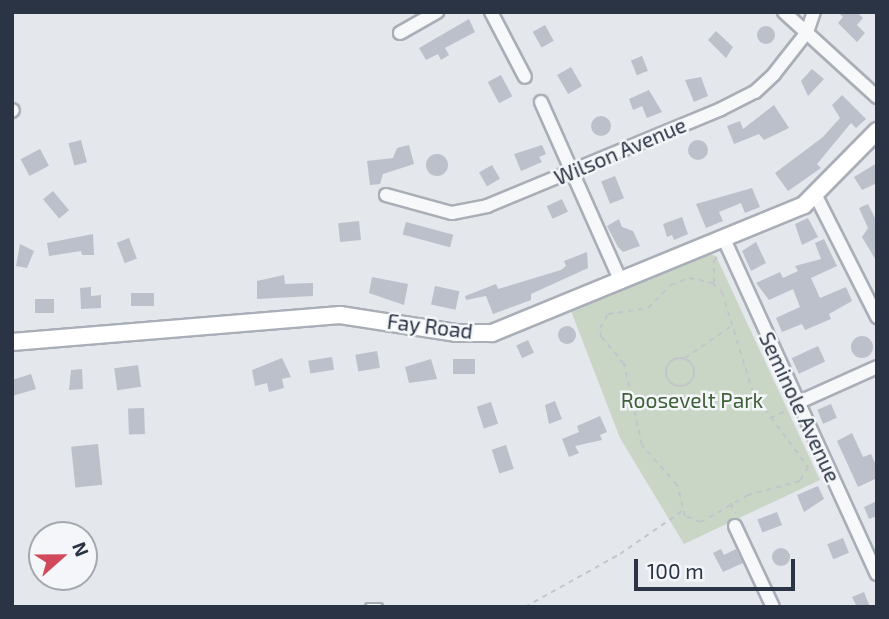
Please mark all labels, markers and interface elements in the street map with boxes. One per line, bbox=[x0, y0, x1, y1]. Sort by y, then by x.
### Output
street label: Wilson Avenue bbox=[550, 112, 690, 190]
street label: Fay Road bbox=[386, 308, 474, 344]
street label: Seminole Avenue bbox=[754, 328, 846, 486]
park label: Roosevelt Park bbox=[621, 387, 763, 413]
north arrow bbox=[28, 521, 98, 591]
text: N bbox=[68, 538, 94, 560]
scale bar bbox=[637, 546, 798, 590]
text: 100 m bbox=[647, 558, 704, 583]

